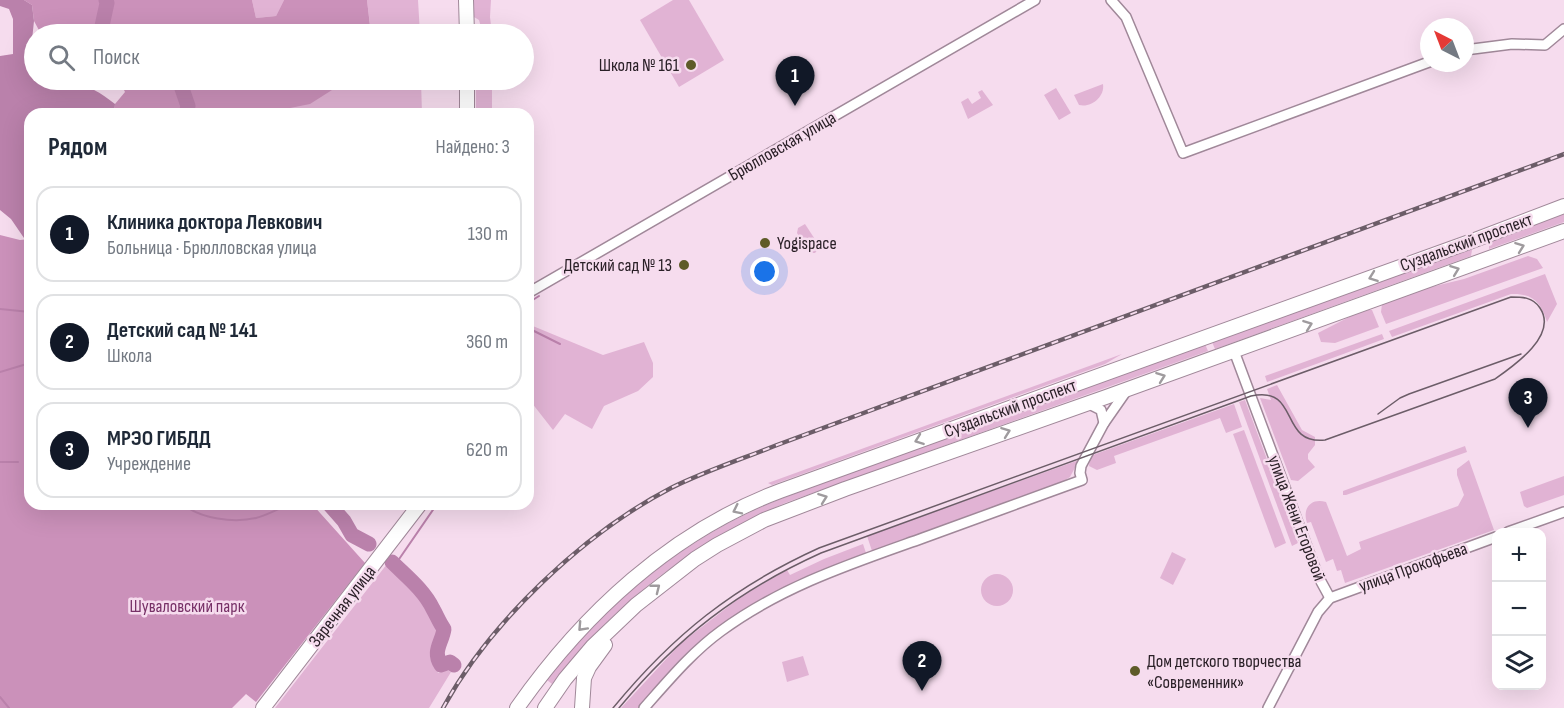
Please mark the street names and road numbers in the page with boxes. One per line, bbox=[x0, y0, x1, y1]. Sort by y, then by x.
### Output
street label: Брюлловская улица bbox=[725, 107, 840, 186]
street label: Суздальский проспект bbox=[1397, 209, 1535, 276]
street label: Суздальский проспект bbox=[941, 375, 1079, 442]
street label: улица Жени Егоровой bbox=[1263, 453, 1330, 584]
street label: улица Прокофьева bbox=[1356, 538, 1470, 597]
street label: Заречная улица bbox=[304, 562, 381, 651]

